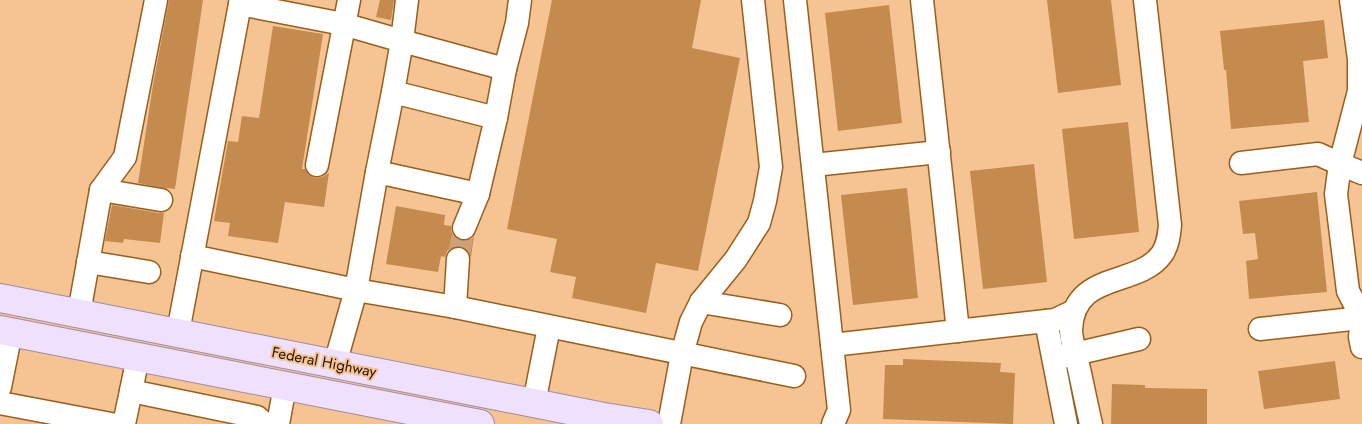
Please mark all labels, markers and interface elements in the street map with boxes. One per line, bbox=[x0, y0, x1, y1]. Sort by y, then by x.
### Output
street label: Federal Highway bbox=[270, 341, 379, 383]

